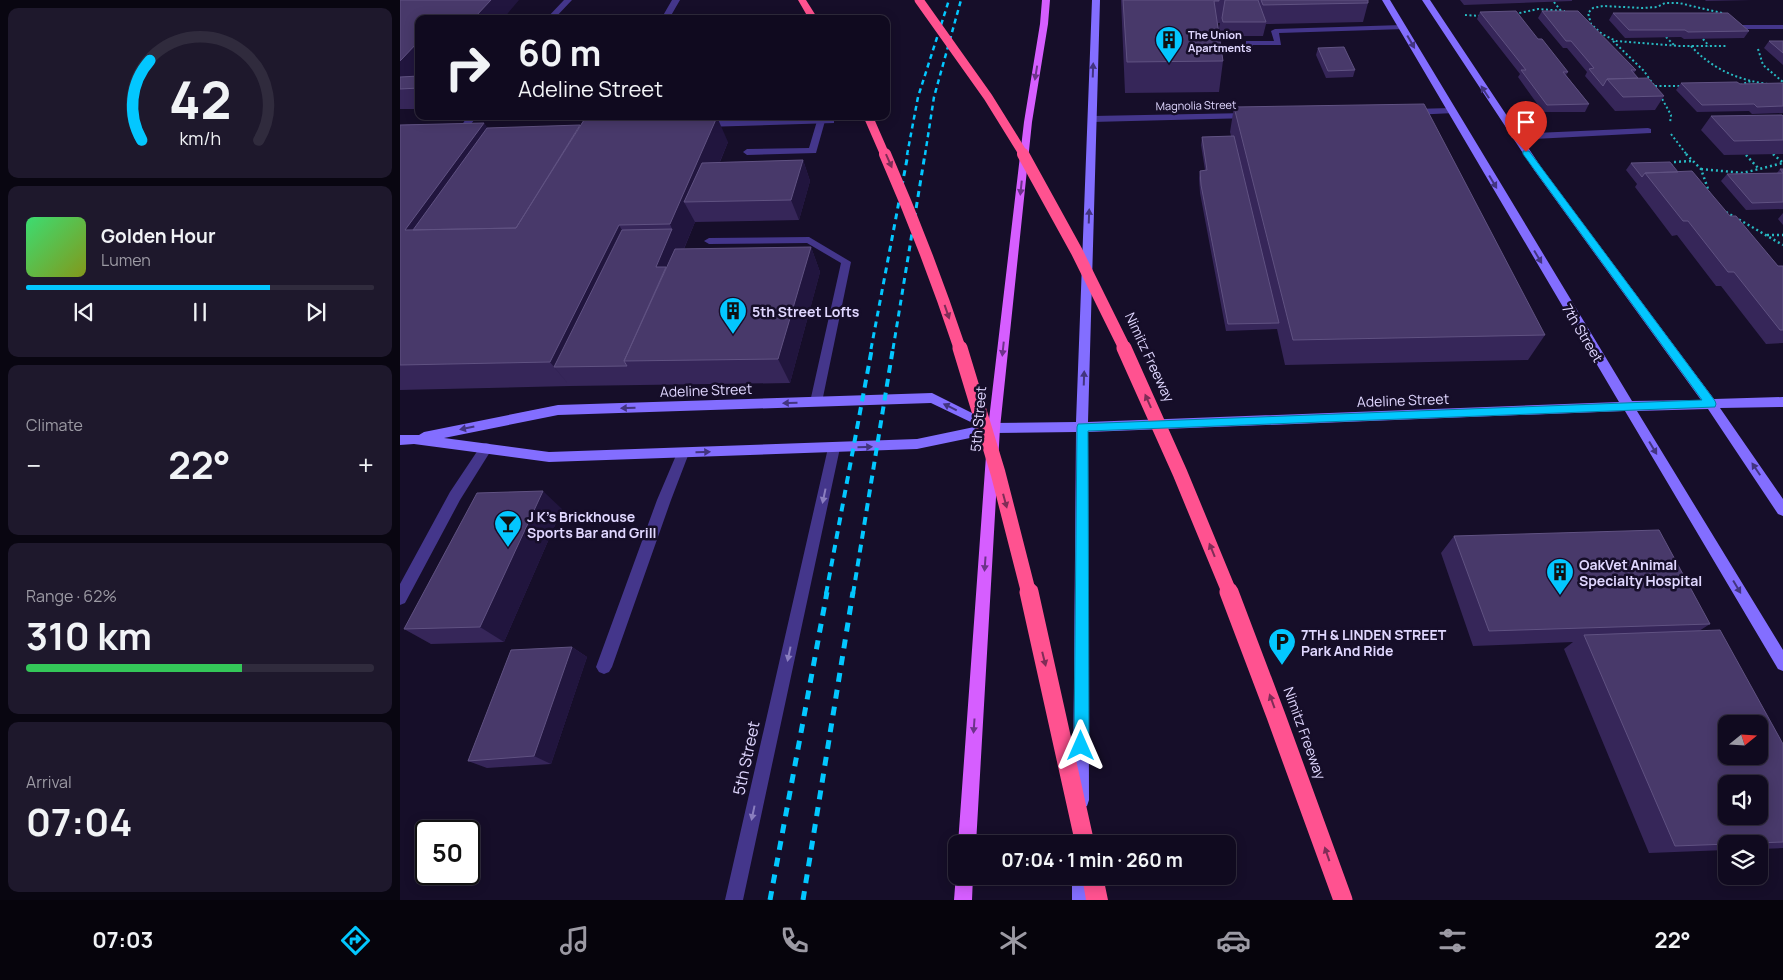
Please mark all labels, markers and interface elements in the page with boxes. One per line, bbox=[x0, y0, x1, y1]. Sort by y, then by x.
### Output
building icon: The Union Apartments bbox=[1154, 25, 1184, 64]
place label: The Union Apartments bbox=[1188, 27, 1252, 55]
text: 60 m bbox=[518, 29, 601, 77]
icon: right bbox=[435, 35, 500, 100]
one-way arrow bbox=[1406, 36, 1415, 49]
one-way arrow bbox=[1090, 62, 1098, 78]
text: 42 bbox=[169, 64, 231, 135]
one-way arrow bbox=[1032, 65, 1040, 81]
text: Adeline Street bbox=[518, 74, 663, 104]
one-way arrow bbox=[1481, 85, 1490, 98]
street label: Magnolia Street bbox=[1156, 97, 1236, 113]
pin bbox=[1505, 101, 1547, 152]
icon: arrive bbox=[1512, 108, 1540, 136]
text: km/h bbox=[179, 126, 221, 150]
one-way arrow bbox=[885, 153, 893, 168]
one-way arrow bbox=[1489, 176, 1498, 189]
one-way arrow bbox=[1017, 180, 1025, 196]
one-way arrow bbox=[1085, 208, 1093, 224]
text: Golden Hour bbox=[101, 223, 215, 249]
text: Lumen bbox=[101, 249, 151, 271]
one-way arrow bbox=[1533, 250, 1542, 263]
building icon: 5th Street Lofts bbox=[718, 296, 748, 335]
icon: previous bbox=[70, 298, 98, 326]
icon: pause bbox=[186, 298, 214, 326]
icon: next bbox=[302, 298, 330, 326]
street label: 7th Street bbox=[1558, 300, 1608, 366]
place label: 5th Street Lofts bbox=[752, 302, 860, 321]
one-way arrow bbox=[943, 305, 951, 320]
street label: Nimitz Freeway bbox=[1121, 309, 1179, 405]
one-way arrow bbox=[999, 342, 1007, 358]
one-way arrow bbox=[1080, 370, 1088, 386]
street label: Adeline Street bbox=[660, 379, 753, 401]
street label: 5th Street bbox=[966, 385, 990, 453]
street label: Adeline Street bbox=[1357, 389, 1450, 411]
one-way arrow bbox=[1144, 394, 1152, 408]
one-way arrow bbox=[782, 399, 798, 407]
one-way arrow bbox=[943, 403, 957, 411]
one-way arrow bbox=[619, 404, 635, 412]
text: Climate bbox=[26, 414, 83, 436]
one-way arrow bbox=[459, 425, 475, 433]
text: 22° bbox=[168, 438, 231, 490]
one-way arrow bbox=[1648, 441, 1657, 454]
one-way arrow bbox=[857, 442, 873, 450]
text: − bbox=[26, 446, 41, 484]
text: + bbox=[358, 446, 374, 484]
one-way arrow bbox=[695, 448, 711, 456]
one-way arrow bbox=[1751, 462, 1760, 476]
one-way arrow bbox=[820, 488, 828, 503]
one-way arrow bbox=[1001, 493, 1009, 508]
place label: J K's Brickhouse Sports Bar and Grill bbox=[527, 507, 657, 542]
bar icon: J K's Brickhouse Sports Bar and Grill bbox=[493, 509, 523, 548]
one-way arrow bbox=[1208, 542, 1216, 557]
place label: OakVet Animal Specialty Hospital bbox=[1579, 555, 1702, 590]
one-way arrow bbox=[981, 557, 989, 573]
building icon: OakVet Animal Specialty Hospital bbox=[1545, 557, 1575, 596]
one-way arrow bbox=[1732, 580, 1741, 594]
text: Range · 62% bbox=[26, 585, 117, 607]
text: 310 km bbox=[26, 609, 152, 661]
place label: 7TH & LINDEN STREET Park And Ride bbox=[1301, 625, 1447, 660]
parking icon: 7TH & LINDEN STREET Park And Ride bbox=[1267, 627, 1297, 666]
one-way arrow bbox=[785, 647, 793, 662]
one-way arrow bbox=[1040, 651, 1048, 666]
street label: Nimitz Freeway bbox=[1279, 684, 1331, 782]
one-way arrow bbox=[1268, 693, 1276, 708]
north arrow bbox=[1718, 715, 1768, 765]
map controls bbox=[1718, 715, 1768, 885]
street label: 5th Street bbox=[727, 719, 765, 797]
one-way arrow bbox=[970, 719, 978, 735]
position arrow bbox=[1054, 719, 1106, 771]
text: Arrival bbox=[26, 771, 72, 793]
button: sound bbox=[1718, 775, 1768, 825]
text: 07:04 bbox=[26, 795, 132, 847]
one-way arrow bbox=[749, 805, 757, 821]
speed limit sign: 50 bbox=[415, 820, 480, 885]
button: layers bbox=[1718, 835, 1768, 885]
one-way arrow bbox=[1323, 846, 1331, 861]
text: 07:04 · 1 min · 260 m bbox=[1001, 847, 1183, 873]
icon: directions bbox=[338, 923, 373, 958]
icon: music bbox=[557, 923, 592, 958]
icon: phone bbox=[777, 923, 812, 958]
icon: climate bbox=[996, 923, 1031, 958]
icon: car bbox=[1216, 923, 1251, 958]
icon: filters bbox=[1435, 923, 1470, 958]
text: 07:03 bbox=[92, 925, 153, 955]
text: 22° bbox=[1655, 925, 1691, 955]

